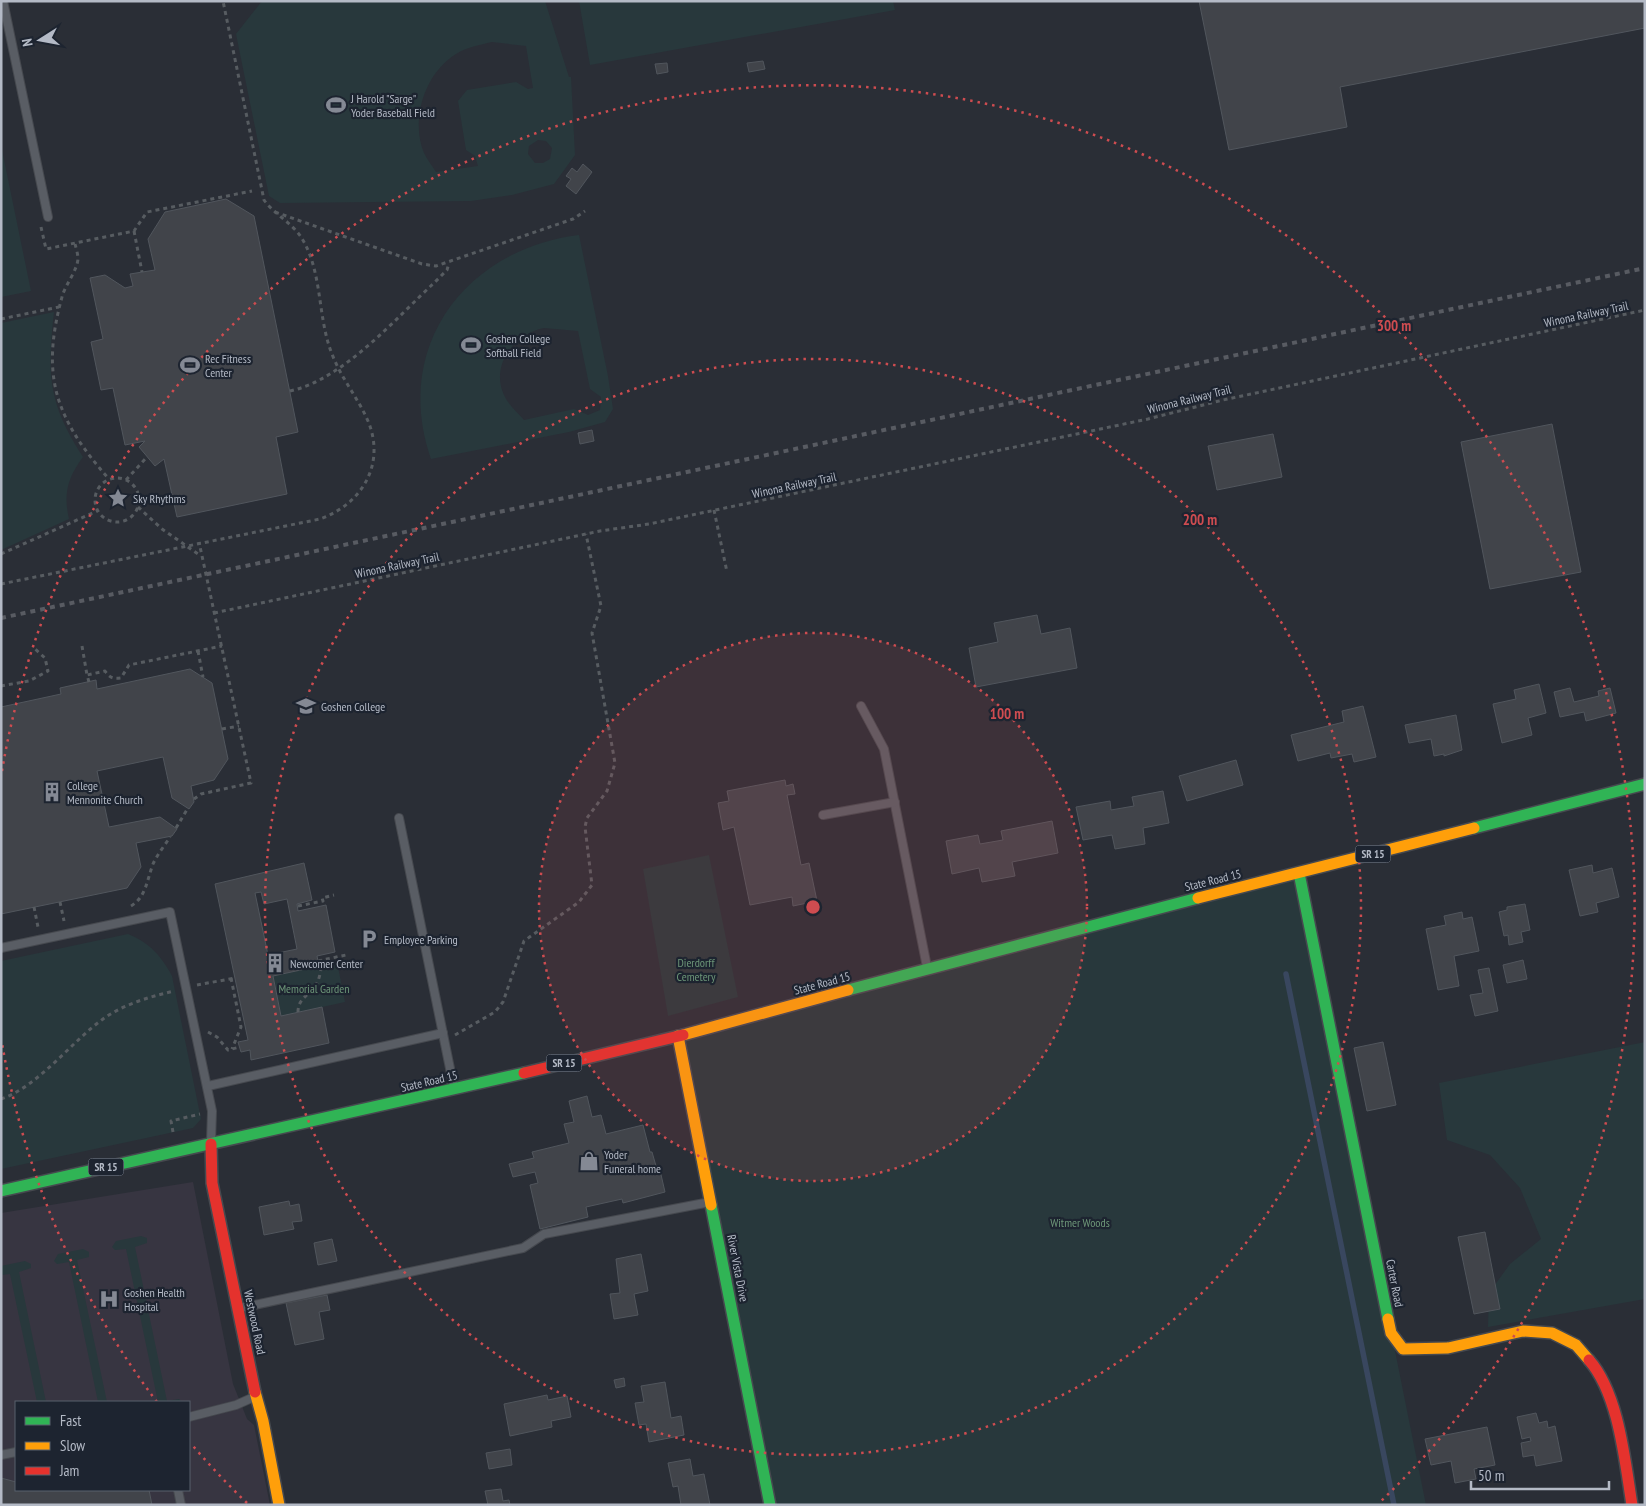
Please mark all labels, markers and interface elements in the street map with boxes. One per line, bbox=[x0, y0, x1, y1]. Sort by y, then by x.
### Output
north arrow bbox=[15, 15, 65, 65]
text: N bbox=[18, 37, 37, 48]
place label: J Harold "Sarge" Yoder Baseball Field bbox=[350, 91, 435, 120]
sports icon: J Harold "Sarge" Yoder Baseball Field bbox=[325, 94, 347, 116]
street label: Winona Railway Trail bbox=[1542, 298, 1630, 330]
text: 300 m bbox=[1377, 316, 1411, 335]
place label: Goshen College Softball Field bbox=[486, 331, 550, 360]
sports icon: Goshen College Softball Field bbox=[460, 334, 482, 356]
place label: Rec Fitness Center bbox=[205, 351, 251, 380]
sports icon: Rec Fitness Center bbox=[179, 354, 201, 376]
street label: Winona Railway Trail bbox=[1146, 381, 1233, 417]
street label: Winona Railway Trail bbox=[750, 469, 838, 501]
place icon: Sky Rhythms bbox=[107, 487, 129, 509]
place label: Sky Rhythms bbox=[133, 491, 186, 506]
text: 200 m bbox=[1183, 510, 1217, 529]
street label: Winona Railway Trail bbox=[353, 549, 441, 581]
school or university icon: Goshen College bbox=[295, 695, 317, 717]
place label: Goshen College bbox=[321, 699, 385, 714]
text: 100 m bbox=[990, 704, 1024, 723]
place label: College Mennonite Church bbox=[67, 778, 143, 807]
building icon: College Mennonite Church bbox=[41, 781, 63, 803]
road number: SR 15 bbox=[1356, 846, 1390, 862]
street label: State Road 15 bbox=[1183, 866, 1243, 894]
centre of rings bbox=[804, 898, 822, 916]
parking icon: Employee Parking bbox=[358, 928, 380, 950]
place label: Employee Parking bbox=[384, 932, 458, 947]
building icon: Newcomer Center bbox=[264, 952, 286, 974]
park label: Dierdorff Cemetery bbox=[677, 955, 716, 984]
place label: Newcomer Center bbox=[290, 956, 364, 971]
street label: State Road 15 bbox=[792, 968, 852, 998]
park label: Memorial Garden bbox=[278, 981, 350, 996]
road number: SR 15 bbox=[546, 1054, 582, 1072]
street label: State Road 15 bbox=[399, 1067, 459, 1095]
place label: Yoder Funeral home bbox=[604, 1147, 661, 1176]
shop icon: Yoder Funeral home bbox=[578, 1150, 600, 1172]
road number: SR 15 bbox=[88, 1158, 124, 1176]
park label: Witmer Woods bbox=[1050, 1215, 1110, 1230]
street label: River Vista Drive bbox=[724, 1233, 752, 1303]
street label: Carter Road bbox=[1383, 1258, 1407, 1308]
place label: Goshen Health Hospital bbox=[124, 1285, 185, 1314]
hospital icon: Goshen Health Hospital bbox=[98, 1288, 120, 1310]
street label: Westwood Road bbox=[241, 1288, 269, 1356]
legend bbox=[15, 1401, 190, 1491]
text: Fast bbox=[60, 1411, 81, 1430]
text: Slow bbox=[60, 1436, 85, 1455]
scale bar bbox=[1471, 1458, 1608, 1490]
text: Jam bbox=[59, 1461, 79, 1480]
text: 50 m bbox=[1478, 1466, 1504, 1485]

